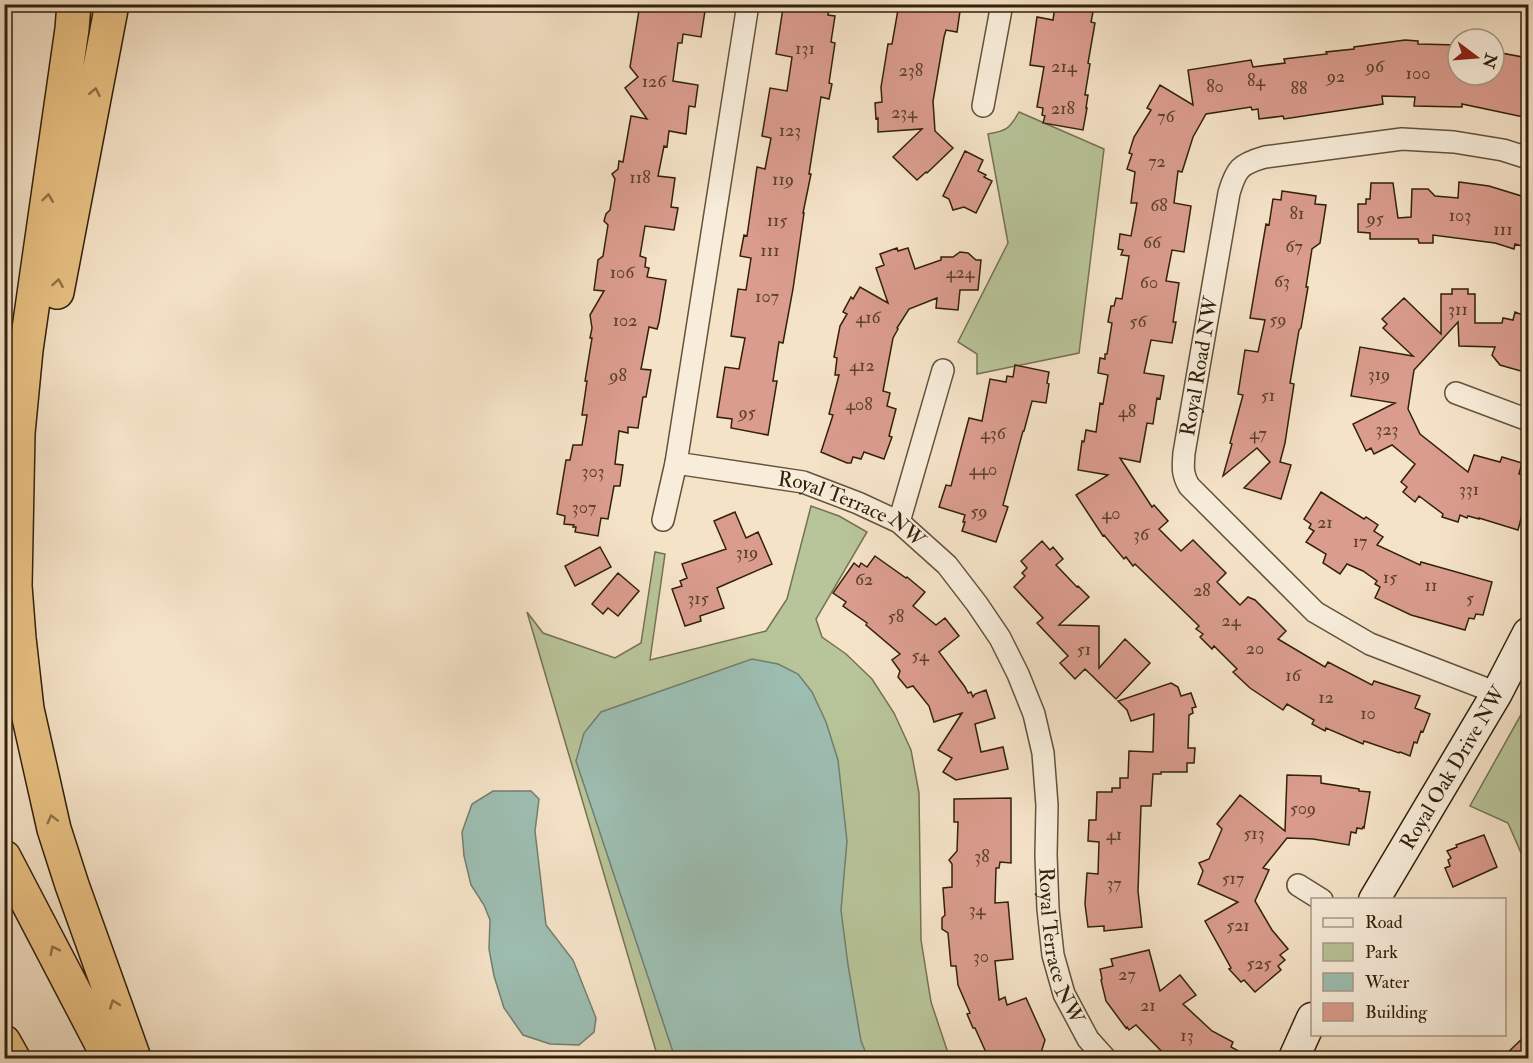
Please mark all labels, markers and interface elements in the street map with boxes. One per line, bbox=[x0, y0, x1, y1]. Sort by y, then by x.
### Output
north arrow bbox=[1446, 27, 1506, 87]
house number: 131 bbox=[795, 37, 815, 60]
text: N bbox=[1478, 50, 1501, 71]
house number: 214 bbox=[1051, 55, 1078, 78]
house number: 96 bbox=[1364, 55, 1385, 78]
house number: 238 bbox=[899, 59, 923, 82]
house number: 100 bbox=[1406, 62, 1430, 85]
house number: 92 bbox=[1325, 65, 1345, 88]
house number: 84 bbox=[1247, 69, 1266, 92]
house number: 126 bbox=[642, 70, 667, 93]
house number: 80 bbox=[1206, 75, 1224, 98]
house number: 88 bbox=[1291, 77, 1307, 100]
one-way arrow bbox=[88, 87, 101, 97]
house number: 218 bbox=[1051, 97, 1075, 120]
house number: 234 bbox=[891, 101, 918, 124]
house number: 76 bbox=[1157, 105, 1176, 128]
house number: 123 bbox=[779, 119, 801, 142]
house number: 72 bbox=[1148, 150, 1166, 173]
house number: 118 bbox=[629, 166, 651, 189]
house number: 119 bbox=[772, 168, 794, 191]
one-way arrow bbox=[42, 193, 54, 202]
house number: 68 bbox=[1150, 194, 1168, 217]
house number: 81 bbox=[1290, 202, 1304, 225]
house number: 103 bbox=[1449, 204, 1471, 227]
house number: 95 bbox=[1364, 207, 1384, 230]
house number: 115 bbox=[767, 209, 787, 232]
house number: 111 bbox=[1493, 218, 1513, 241]
house number: 66 bbox=[1143, 231, 1162, 254]
house number: 67 bbox=[1285, 235, 1303, 258]
house number: 111 bbox=[760, 239, 780, 262]
house number: 106 bbox=[610, 261, 635, 284]
house number: 424 bbox=[946, 261, 976, 284]
house number: 63 bbox=[1274, 270, 1290, 293]
house number: 60 bbox=[1140, 271, 1158, 294]
one-way arrow bbox=[51, 279, 64, 289]
house number: 107 bbox=[755, 285, 779, 308]
street label: Royal Road NW bbox=[1174, 294, 1224, 438]
house number: 311 bbox=[1448, 298, 1468, 321]
house number: 416 bbox=[855, 306, 881, 329]
house number: 59 bbox=[1269, 308, 1287, 331]
house number: 102 bbox=[613, 309, 637, 332]
house number: 56 bbox=[1130, 310, 1147, 333]
house number: 412 bbox=[849, 354, 875, 377]
house number: 319 bbox=[1368, 363, 1390, 386]
house number: 98 bbox=[607, 364, 627, 387]
house number: 51 bbox=[1261, 384, 1275, 407]
house number: 408 bbox=[845, 393, 873, 416]
house number: 48 bbox=[1118, 400, 1136, 423]
house number: 95 bbox=[736, 401, 756, 424]
house number: 323 bbox=[1376, 418, 1398, 441]
house number: 436 bbox=[980, 422, 1007, 445]
house number: 47 bbox=[1249, 422, 1267, 445]
house number: 440 bbox=[969, 458, 997, 481]
house number: 303 bbox=[581, 460, 605, 483]
street label: Royal Terrace NW bbox=[776, 465, 932, 553]
house number: 331 bbox=[1459, 478, 1479, 501]
house number: 307 bbox=[572, 496, 596, 519]
house number: 59 bbox=[970, 500, 988, 523]
house number: 40 bbox=[1102, 502, 1120, 525]
house number: 21 bbox=[1317, 511, 1333, 534]
house number: 36 bbox=[1133, 523, 1150, 546]
house number: 17 bbox=[1353, 530, 1367, 553]
house number: 319 bbox=[736, 541, 758, 564]
house number: 15 bbox=[1383, 566, 1397, 589]
house number: 62 bbox=[855, 568, 873, 591]
house number: 11 bbox=[1425, 574, 1437, 597]
house number: 28 bbox=[1193, 579, 1211, 602]
house number: 315 bbox=[687, 587, 709, 610]
house number: 5 bbox=[1466, 587, 1474, 610]
house number: 58 bbox=[888, 605, 904, 628]
house number: 24 bbox=[1222, 609, 1242, 632]
house number: 20 bbox=[1246, 637, 1264, 660]
house number: 51 bbox=[1077, 638, 1091, 661]
house number: 54 bbox=[911, 644, 930, 667]
house number: 16 bbox=[1285, 664, 1302, 687]
street label: Royal Oak Drive NW bbox=[1394, 680, 1512, 854]
house number: 12 bbox=[1318, 686, 1334, 709]
house number: 10 bbox=[1360, 702, 1376, 725]
house number: 509 bbox=[1290, 797, 1316, 820]
one-way arrow bbox=[46, 814, 59, 824]
house number: 513 bbox=[1243, 822, 1265, 845]
house number: 41 bbox=[1106, 823, 1122, 846]
house number: 38 bbox=[974, 845, 990, 868]
street label: Royal Terrace NW bbox=[1033, 867, 1091, 1029]
house number: 517 bbox=[1222, 867, 1244, 890]
house number: 37 bbox=[1106, 872, 1122, 895]
house number: 34 bbox=[969, 898, 987, 921]
legend bbox=[1311, 898, 1506, 1036]
text: Road bbox=[1365, 911, 1403, 934]
house number: 521 bbox=[1226, 914, 1250, 937]
text: Park bbox=[1365, 941, 1398, 964]
house number: 30 bbox=[973, 945, 989, 968]
one-way arrow bbox=[49, 946, 61, 957]
house number: 525 bbox=[1247, 952, 1271, 975]
house number: 27 bbox=[1118, 963, 1136, 986]
text: Water bbox=[1364, 971, 1409, 994]
house number: 21 bbox=[1140, 994, 1156, 1017]
one-way arrow bbox=[109, 999, 122, 1009]
text: Building bbox=[1365, 1001, 1428, 1024]
house number: 13 bbox=[1180, 1024, 1194, 1047]

